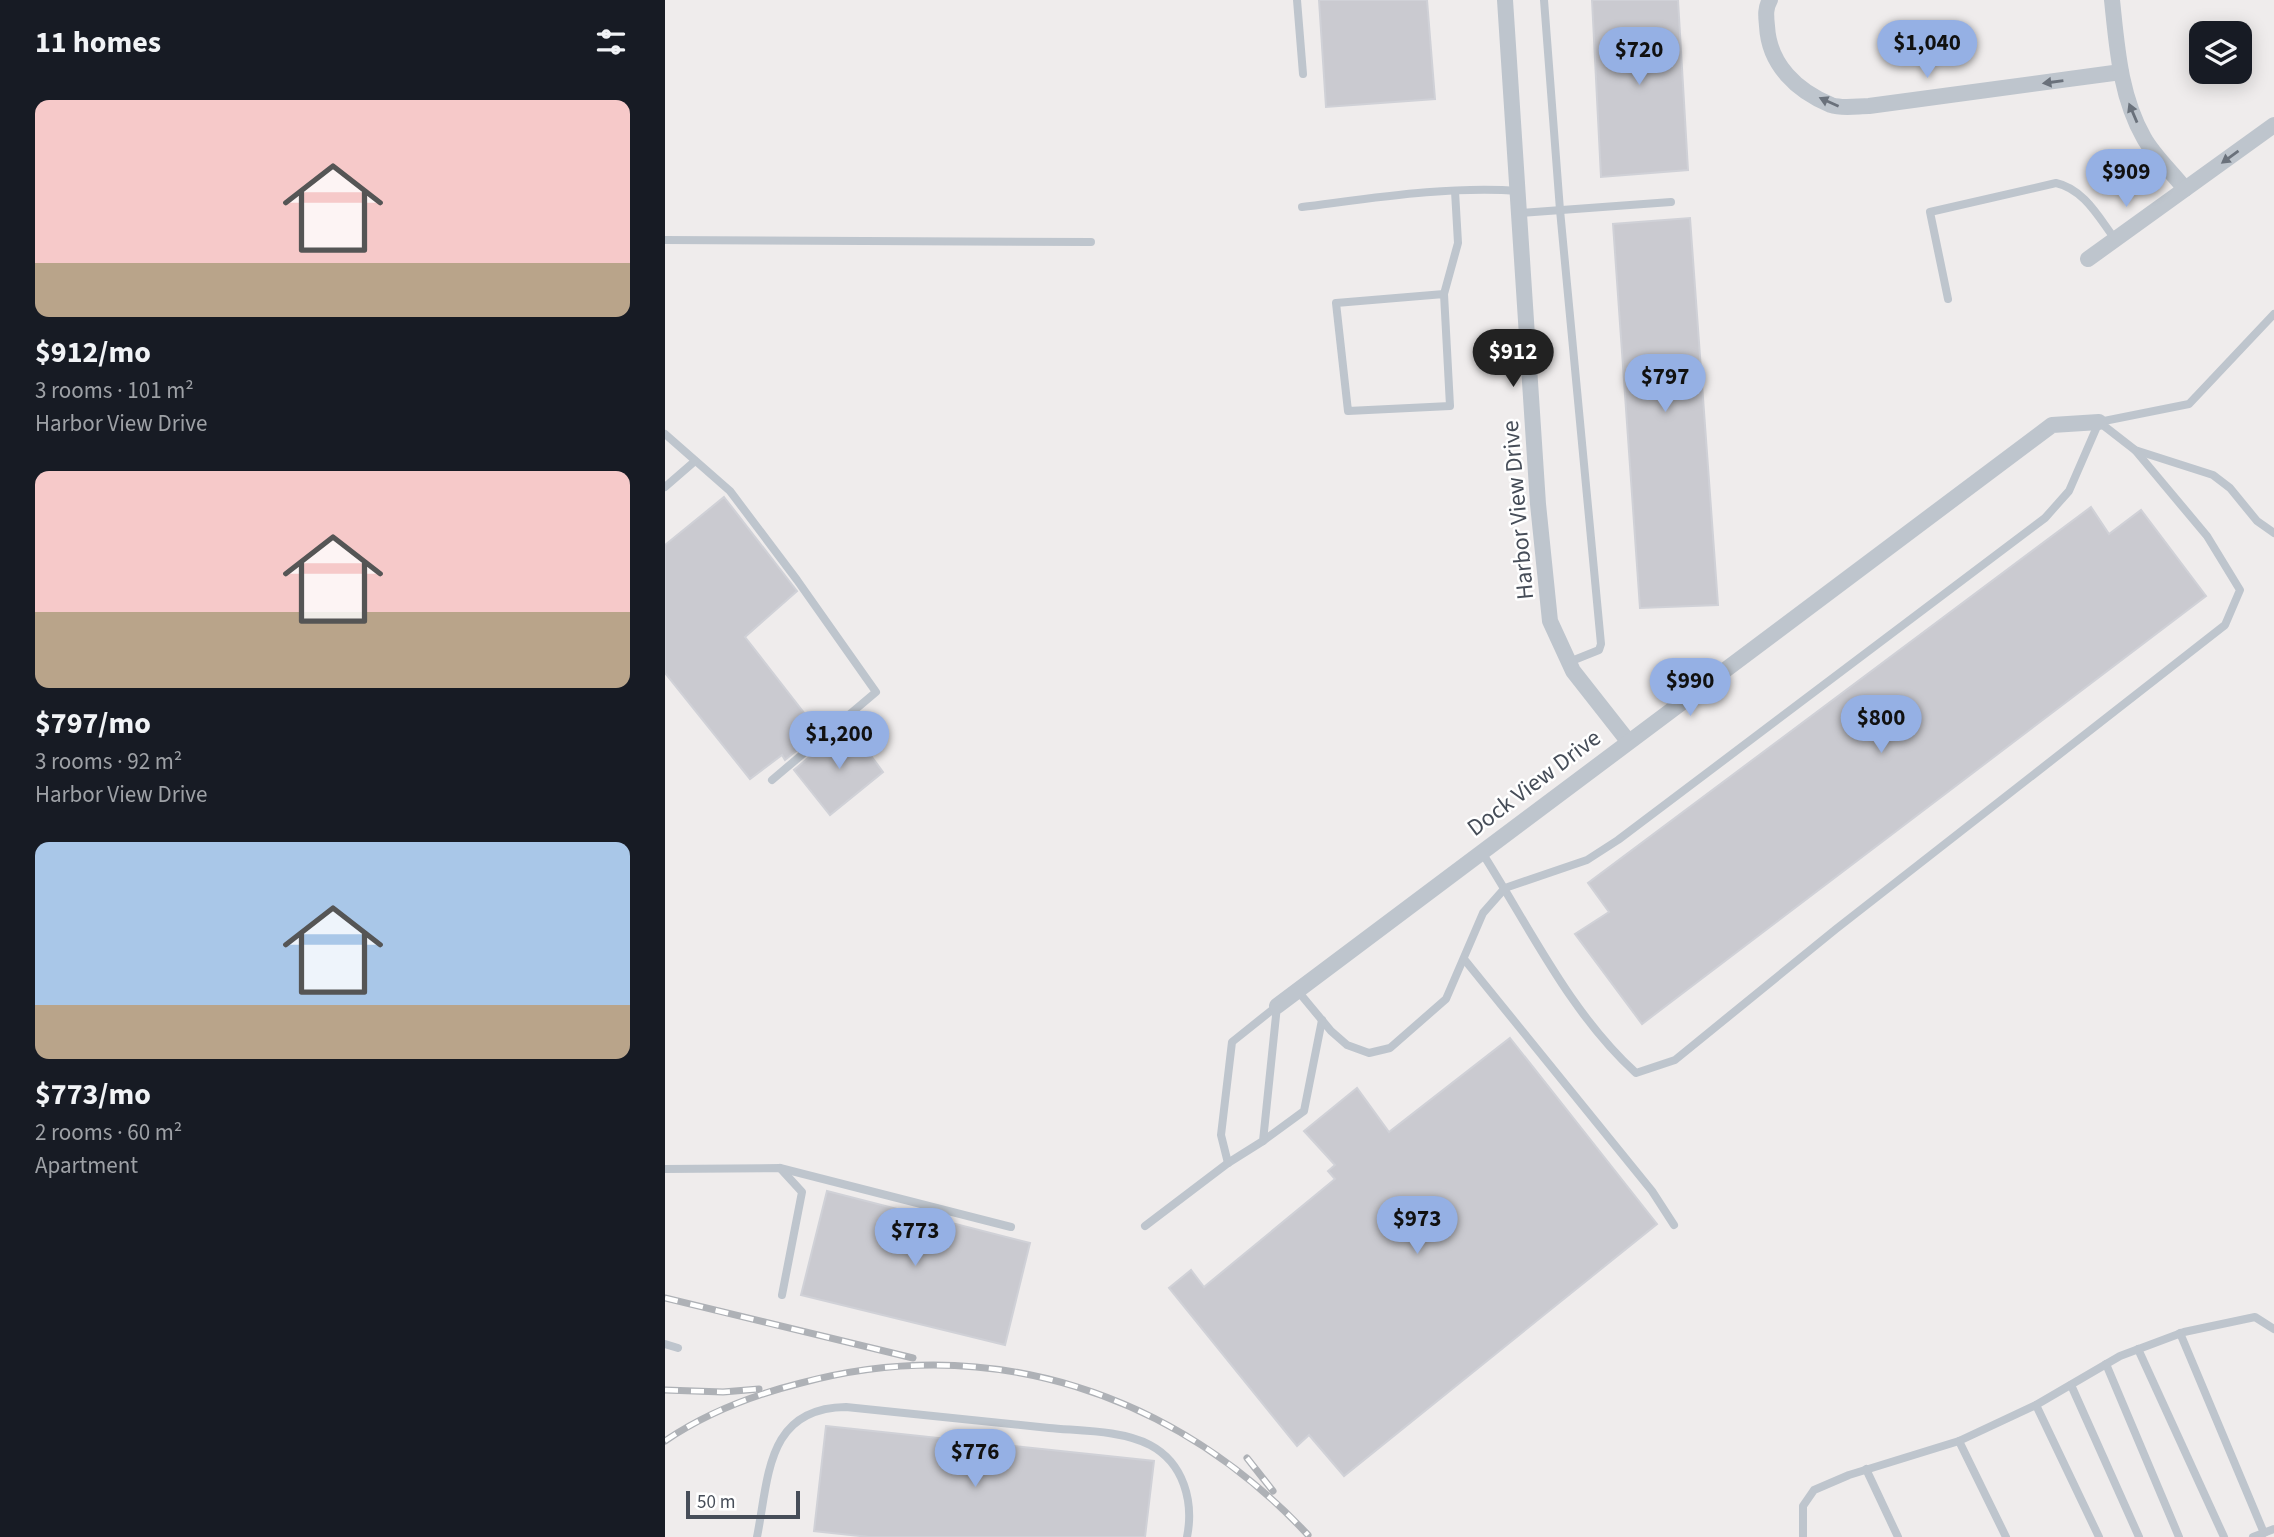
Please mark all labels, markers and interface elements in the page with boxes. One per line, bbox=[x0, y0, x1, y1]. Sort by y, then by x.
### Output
pin: $1,040 bbox=[1870, 20, 1984, 80]
text: 11 homes bbox=[35, 21, 161, 64]
map controls bbox=[2189, 21, 2252, 84]
button: layers bbox=[2189, 21, 2252, 84]
icon: filters bbox=[592, 23, 630, 61]
text: $1,040 bbox=[1893, 26, 1961, 59]
pin: $720 bbox=[1598, 28, 1680, 87]
text: $720 bbox=[1615, 33, 1663, 66]
one-way arrow bbox=[2042, 76, 2064, 87]
one-way arrow bbox=[1818, 96, 1839, 107]
one-way arrow bbox=[2127, 103, 2139, 123]
icon: home bbox=[270, 145, 396, 271]
one-way arrow bbox=[2221, 149, 2239, 164]
pin: $909 bbox=[2085, 150, 2167, 209]
text: $909 bbox=[2102, 155, 2150, 188]
pin: $912 bbox=[1472, 330, 1554, 389]
text: $912/mo bbox=[35, 331, 151, 374]
text: $912 bbox=[1489, 335, 1537, 368]
pin: $797 bbox=[1624, 354, 1706, 414]
text: $797 bbox=[1641, 360, 1689, 393]
text: 3 rooms · 101 m² bbox=[35, 374, 194, 407]
text: Harbor View Drive bbox=[35, 407, 207, 440]
street label: Harbor View Drive bbox=[1493, 419, 1543, 601]
icon: home bbox=[270, 516, 396, 642]
pin: $990 bbox=[1649, 658, 1731, 718]
text: $990 bbox=[1666, 664, 1714, 697]
pin: $800 bbox=[1840, 696, 1922, 755]
text: $800 bbox=[1857, 701, 1905, 734]
text: $797/mo bbox=[35, 702, 151, 745]
pin: $1,200 bbox=[782, 712, 896, 771]
text: $1,200 bbox=[805, 717, 873, 750]
street label: Dock View Drive bbox=[1460, 721, 1608, 845]
text: 3 rooms · 92 m² bbox=[35, 745, 182, 778]
text: Harbor View Drive bbox=[35, 778, 207, 811]
icon: home bbox=[270, 887, 396, 1013]
text: $773/mo bbox=[35, 1073, 151, 1116]
text: 2 rooms · 60 m² bbox=[35, 1116, 182, 1149]
text: Apartment bbox=[35, 1149, 138, 1182]
pin: $973 bbox=[1376, 1196, 1458, 1256]
text: $973 bbox=[1393, 1202, 1441, 1235]
pin: $773 bbox=[874, 1208, 956, 1268]
text: $773 bbox=[891, 1214, 939, 1247]
pin: $776 bbox=[934, 1430, 1016, 1489]
text: $776 bbox=[951, 1435, 999, 1468]
scale bar bbox=[686, 1488, 800, 1520]
text: 50 m bbox=[697, 1489, 735, 1516]

